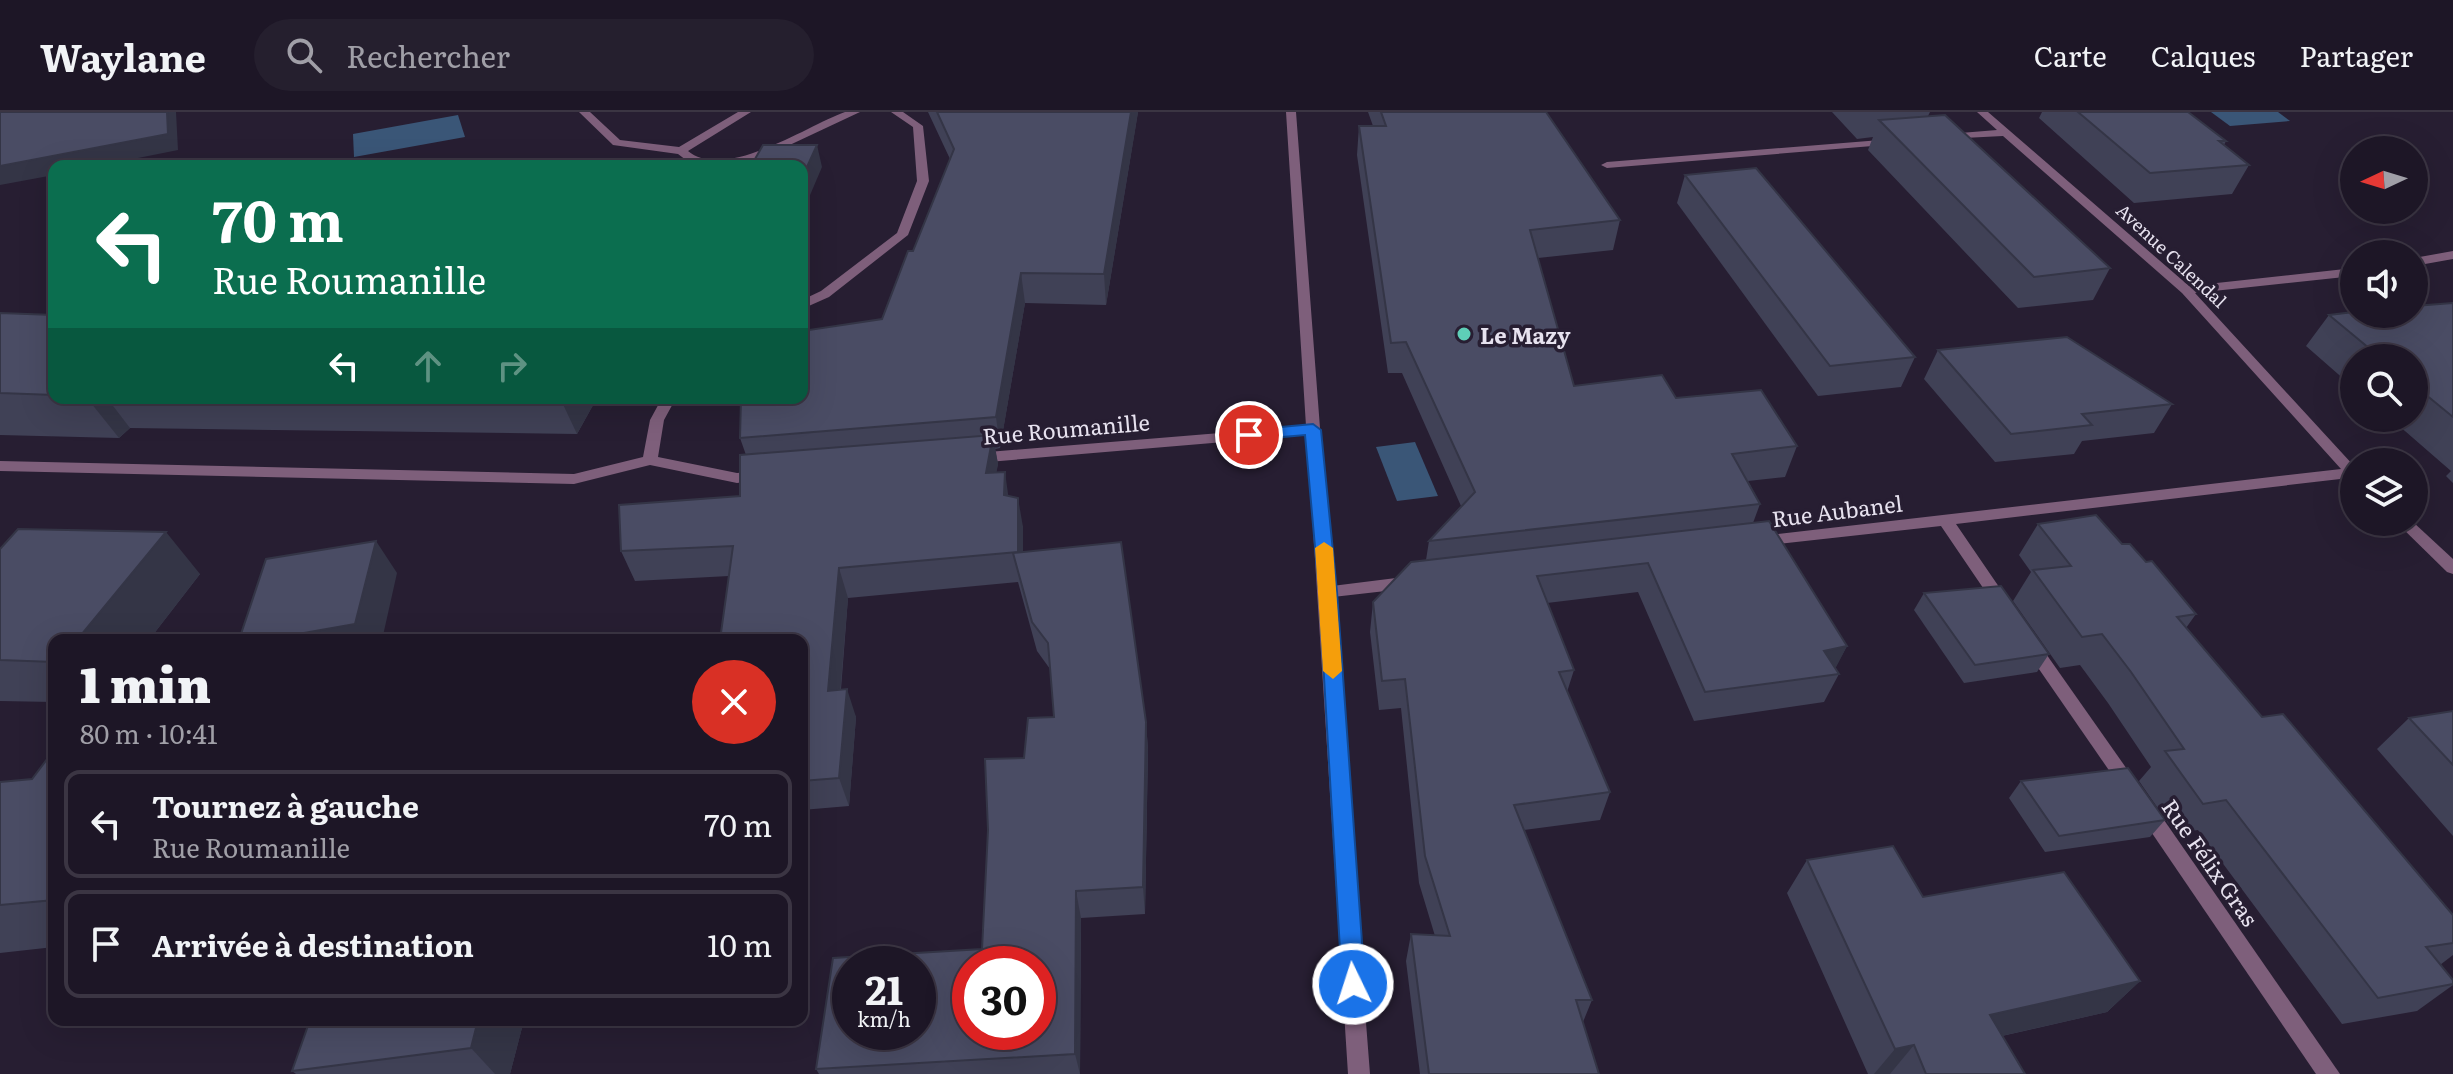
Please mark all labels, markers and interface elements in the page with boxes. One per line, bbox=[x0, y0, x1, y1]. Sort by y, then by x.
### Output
search box bbox=[254, 19, 814, 91]
text: Waylane bbox=[40, 27, 206, 84]
icon: search bbox=[282, 33, 326, 77]
text: Rechercher bbox=[346, 33, 510, 77]
text: Carte bbox=[2034, 34, 2107, 76]
text: Calques bbox=[2151, 34, 2255, 76]
text: Partager bbox=[2299, 34, 2413, 76]
north arrow bbox=[2340, 136, 2428, 224]
map controls bbox=[2340, 136, 2428, 536]
text: 70 m bbox=[212, 176, 344, 259]
icon: left bbox=[80, 192, 184, 296]
street label: Avenue Calendal bbox=[2111, 197, 2233, 313]
button: sound bbox=[2340, 240, 2428, 328]
text: Rue Roumanille bbox=[212, 252, 486, 305]
place label: Le Mazy bbox=[1480, 318, 1571, 351]
marker: Le Mazy bbox=[1455, 325, 1473, 343]
icon: left bbox=[322, 344, 366, 388]
icon: ahead bbox=[406, 344, 450, 388]
icon: right bbox=[490, 344, 534, 388]
button: search bbox=[2340, 344, 2428, 432]
pin bbox=[1215, 401, 1283, 469]
street label: Rue Roumanille bbox=[981, 404, 1151, 452]
icon: arrive bbox=[1227, 413, 1271, 457]
button: layers bbox=[2340, 448, 2428, 536]
street label: Rue Aubanel bbox=[1770, 486, 1904, 534]
text: 1 min bbox=[80, 647, 211, 718]
button: close bbox=[692, 660, 776, 744]
text: 80 m · 10:41 bbox=[80, 713, 218, 752]
text: Tournez à gauche bbox=[152, 783, 419, 827]
street label: Rue Félix Gras bbox=[2155, 792, 2267, 932]
icon: left bbox=[84, 802, 128, 846]
text: 70 m bbox=[704, 802, 772, 846]
text: Rue Roumanille bbox=[152, 827, 350, 866]
icon: arrive bbox=[84, 922, 128, 966]
text: Arrivée à destination bbox=[152, 922, 474, 966]
text: 10 m bbox=[707, 922, 772, 966]
position arrow bbox=[1311, 942, 1395, 1026]
speed limit sign: 30 bbox=[952, 946, 1056, 1050]
text: 21 bbox=[865, 958, 903, 1017]
text: km/h bbox=[857, 1003, 911, 1033]

